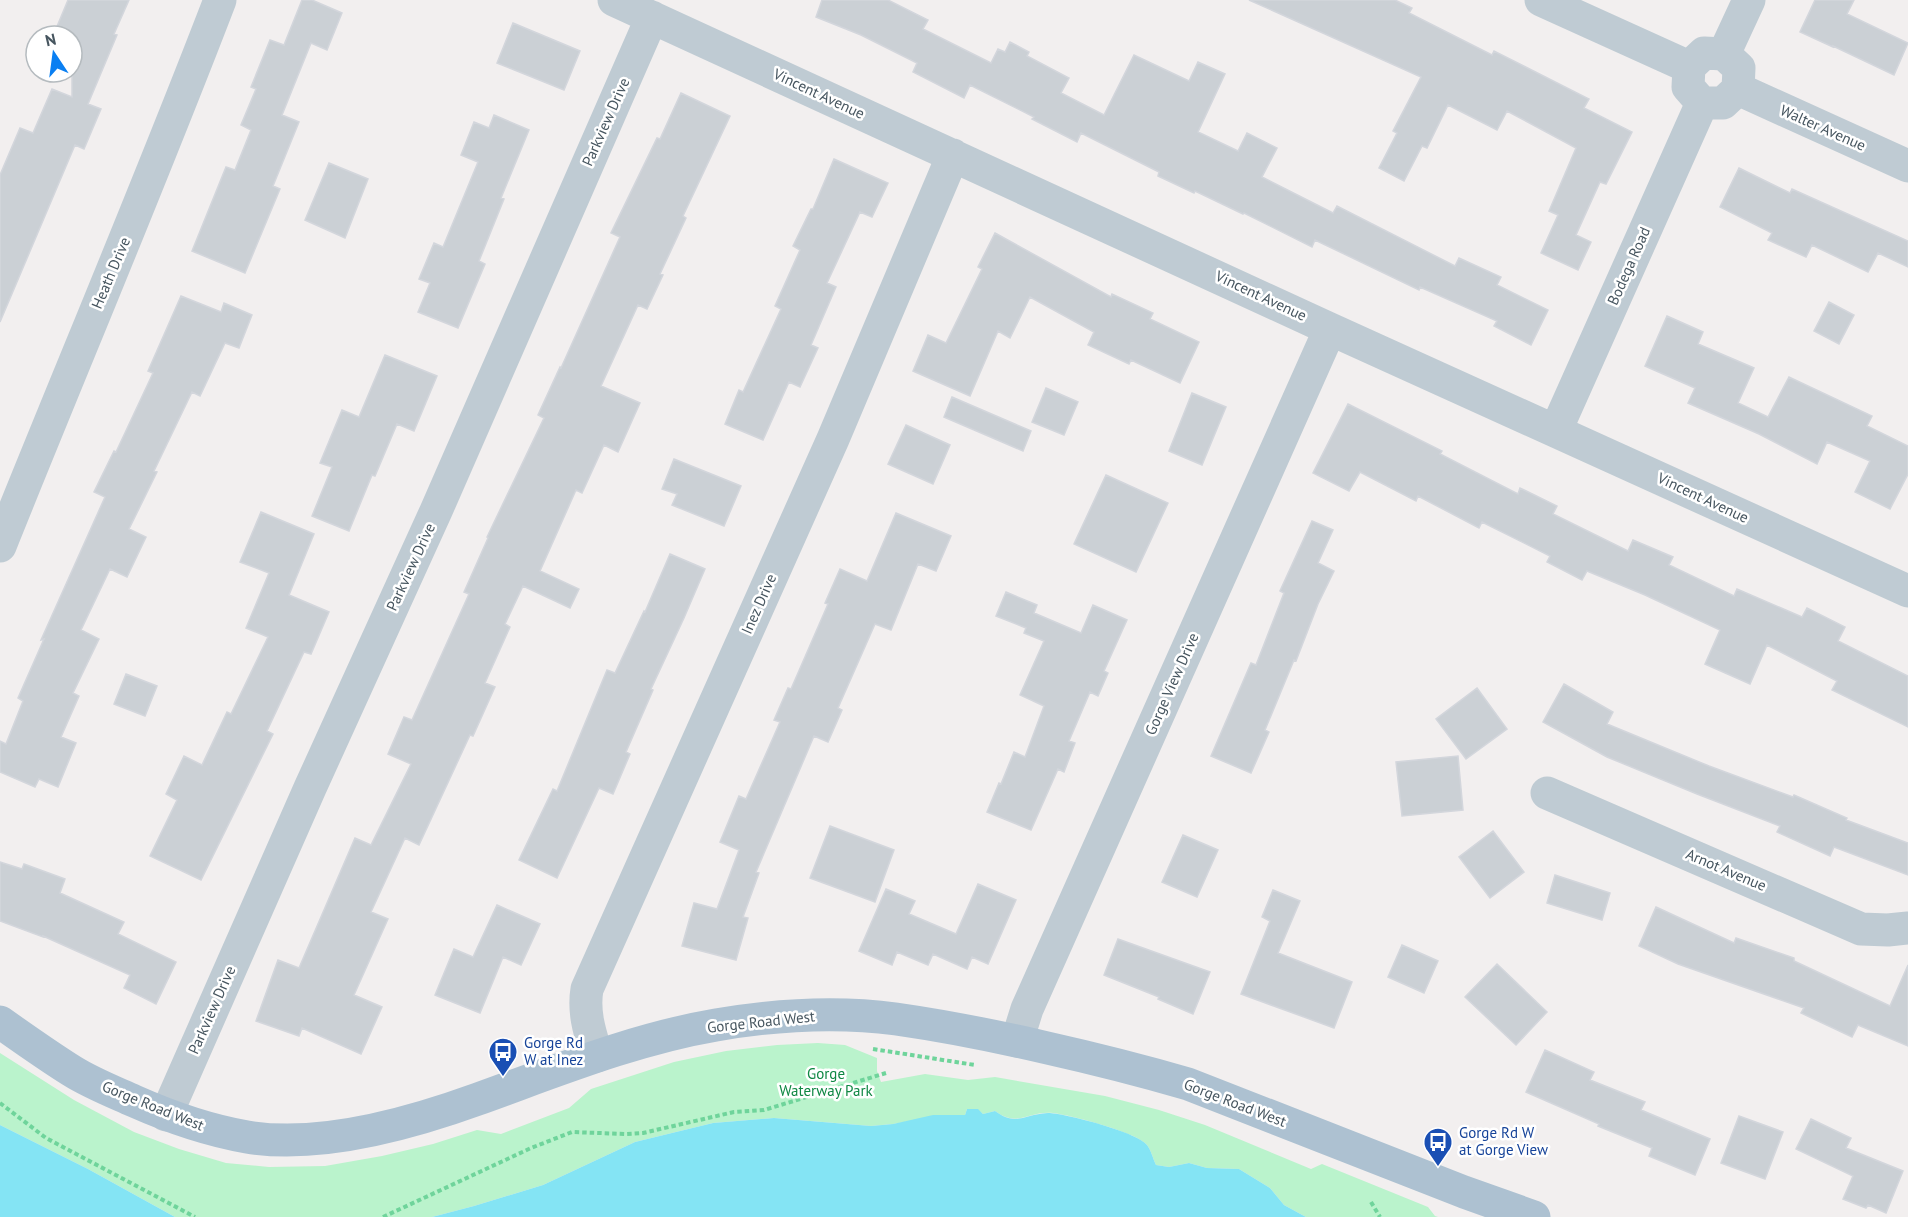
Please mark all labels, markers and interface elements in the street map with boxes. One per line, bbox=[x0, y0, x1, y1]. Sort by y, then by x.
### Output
north arrow bbox=[24, 24, 84, 84]
text: N bbox=[43, 28, 58, 50]
street label: Vincent Avenue bbox=[770, 64, 868, 123]
street label: Parkview Drive bbox=[578, 75, 633, 169]
street label: Walter Avenue bbox=[1777, 100, 1869, 155]
street label: Bodega Road bbox=[1603, 224, 1654, 308]
street label: Heath Drive bbox=[87, 234, 134, 312]
street label: Vincent Avenue bbox=[1212, 266, 1310, 325]
street label: Vincent Avenue bbox=[1654, 468, 1752, 527]
street label: Parkview Drive bbox=[382, 520, 439, 614]
street label: Inez Drive bbox=[737, 571, 780, 637]
street label: Gorge View Drive bbox=[1141, 630, 1203, 738]
street label: Arnot Avenue bbox=[1683, 844, 1769, 895]
street label: Parkview Drive bbox=[184, 963, 239, 1057]
street label: Gorge Road West bbox=[706, 1006, 816, 1037]
place label: Gorge Rd W at Inez bbox=[524, 1033, 583, 1069]
bus stop icon: Gorge Rd W at Inez bbox=[487, 1036, 519, 1078]
park label: Gorge Waterway Park bbox=[779, 1064, 874, 1100]
street label: Gorge Road West bbox=[1181, 1074, 1289, 1131]
street label: Gorge Road West bbox=[99, 1076, 207, 1135]
place label: Gorge Rd W at Gorge View bbox=[1459, 1123, 1548, 1159]
bus stop icon: Gorge Rd W at Gorge View bbox=[1422, 1126, 1454, 1168]

